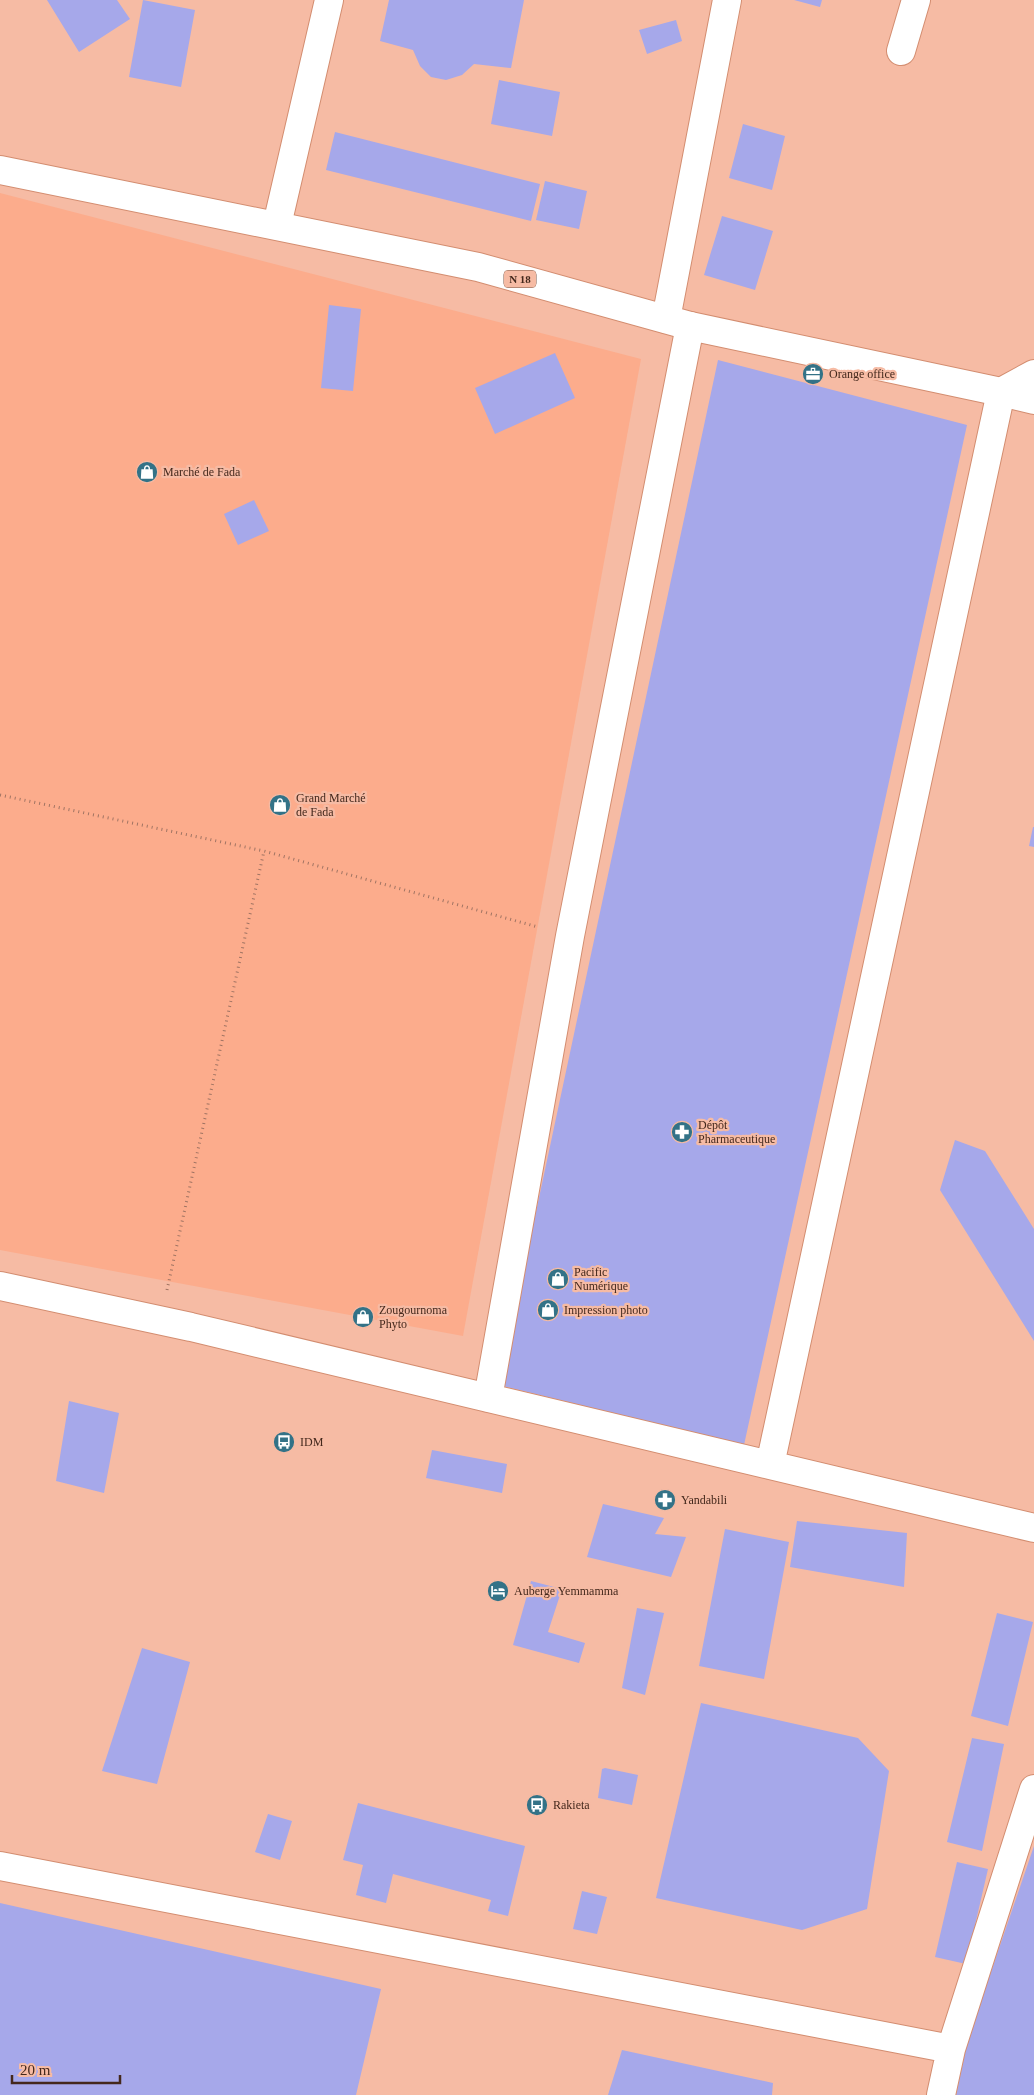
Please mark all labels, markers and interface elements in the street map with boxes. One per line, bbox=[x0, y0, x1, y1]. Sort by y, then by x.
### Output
road number: N 18 bbox=[504, 270, 536, 288]
office icon: Orange office bbox=[801, 362, 825, 386]
place label: Orange office bbox=[829, 367, 895, 381]
shop icon: Marché de Fada bbox=[135, 460, 159, 484]
place label: Marché de Fada bbox=[163, 465, 241, 479]
place label: Grand Marché de Fada bbox=[296, 791, 366, 819]
shop icon: Grand Marché de Fada bbox=[268, 793, 292, 817]
place label: Dépôt Pharmaceutique bbox=[698, 1118, 775, 1146]
pharmacy icon: Dépôt Pharmaceutique bbox=[670, 1120, 694, 1144]
place label: Pacific Numérique bbox=[574, 1265, 628, 1293]
shop icon: Pacific Numérique bbox=[546, 1267, 570, 1291]
shop icon: Impression photo bbox=[536, 1298, 560, 1322]
place label: Zougournoma Phyto bbox=[379, 1303, 448, 1331]
place label: Impression photo bbox=[564, 1303, 648, 1317]
shop icon: Zougournoma Phyto bbox=[351, 1305, 375, 1329]
bus stop icon: IDM bbox=[272, 1430, 296, 1454]
place label: IDM bbox=[300, 1435, 324, 1449]
pharmacy icon: Yandabili bbox=[653, 1488, 677, 1512]
place label: Yandabili bbox=[681, 1493, 728, 1507]
hotel icon: Auberge Yemmamma bbox=[486, 1579, 510, 1603]
place label: Auberge Yemmamma bbox=[514, 1584, 619, 1598]
bus stop icon: Rakieta bbox=[525, 1793, 549, 1817]
place label: Rakieta bbox=[553, 1798, 590, 1812]
scale bar bbox=[12, 2052, 120, 2084]
text: 20 m bbox=[20, 2062, 51, 2078]

